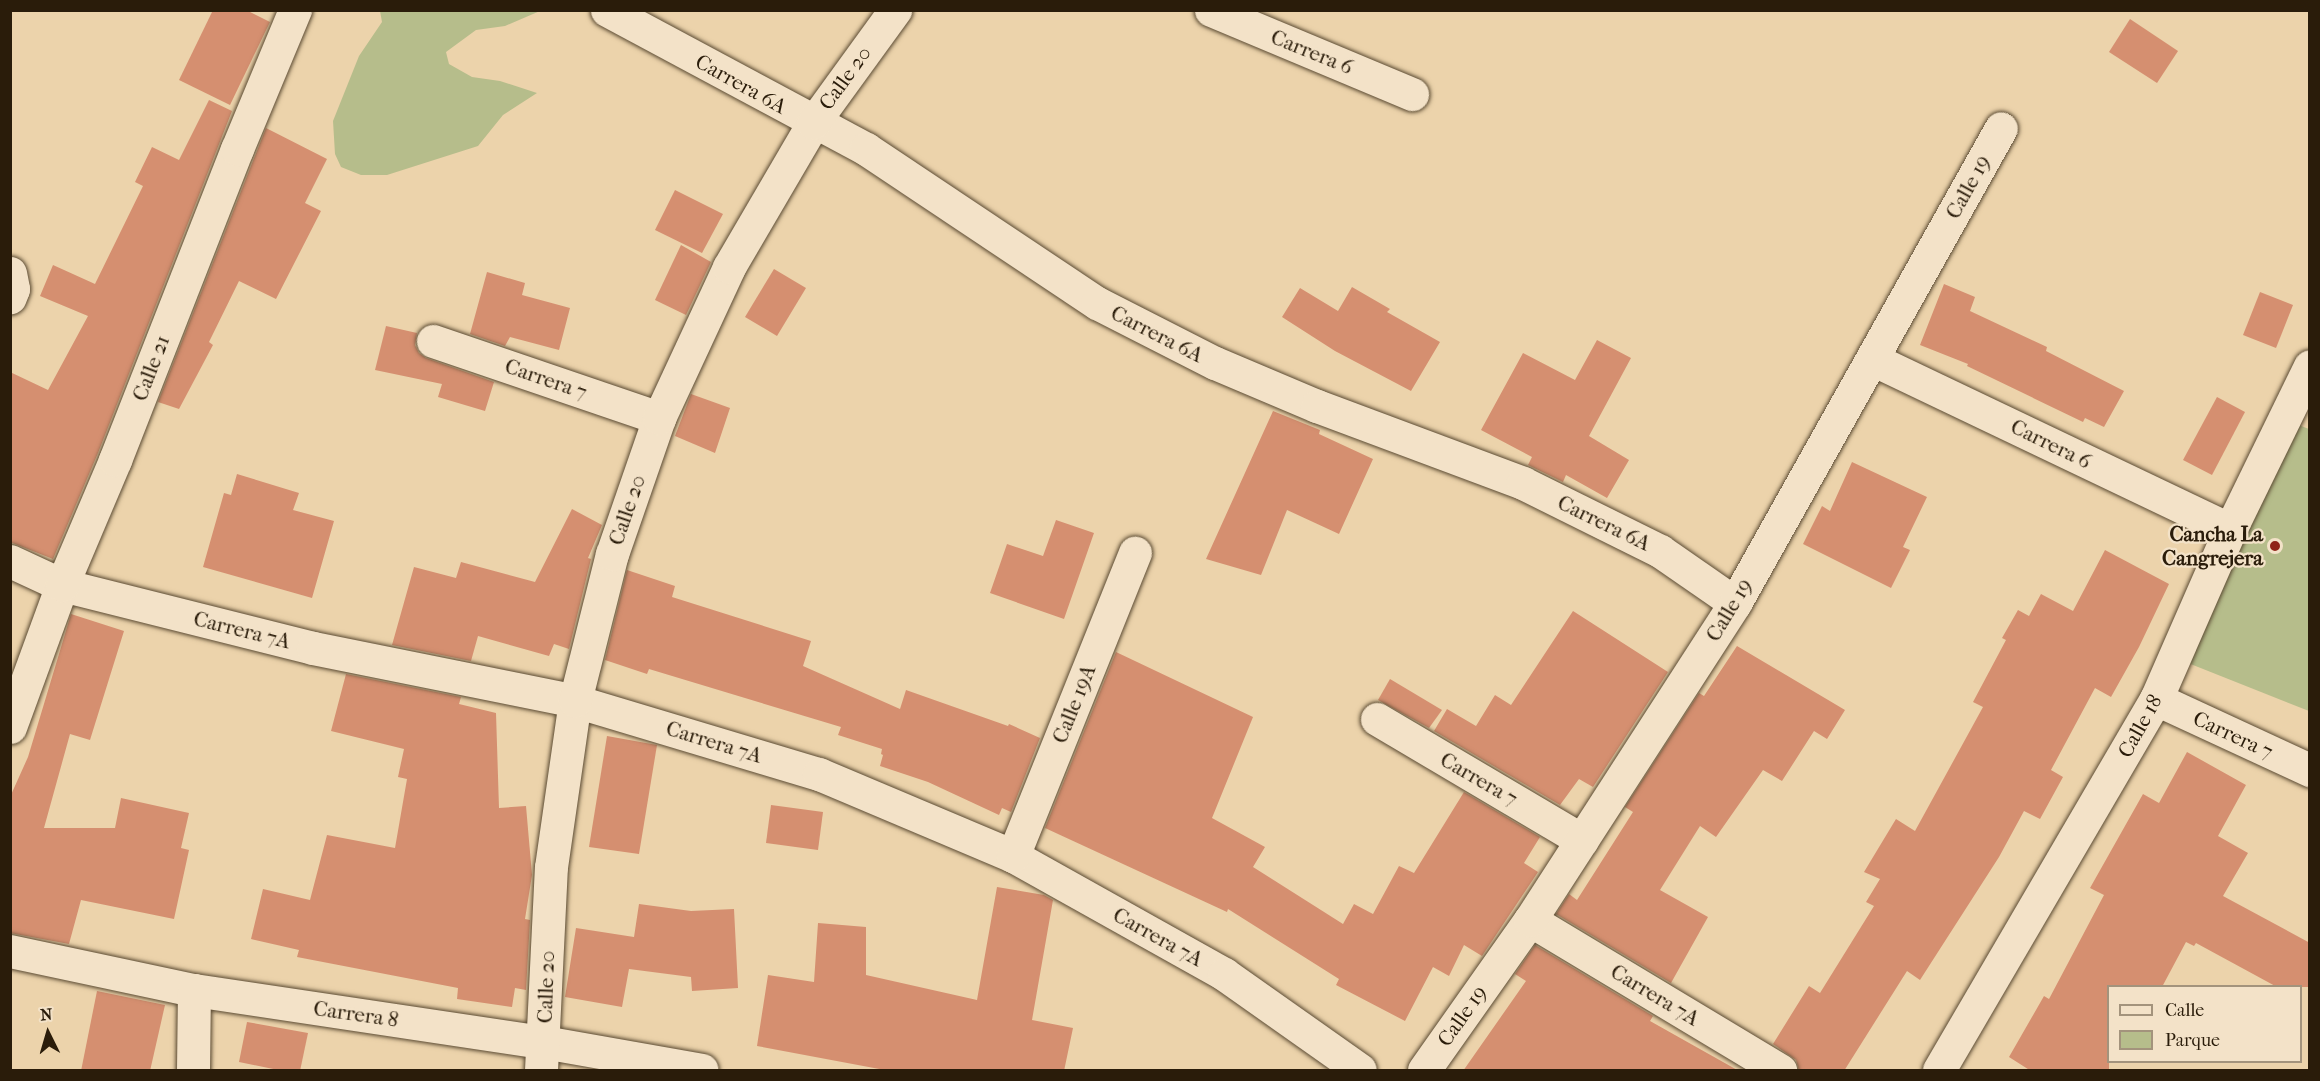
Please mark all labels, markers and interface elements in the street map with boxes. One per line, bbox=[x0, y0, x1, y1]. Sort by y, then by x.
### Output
street label: Carrera 6 bbox=[1267, 24, 1357, 80]
street label: Calle 20 bbox=[813, 41, 877, 115]
street label: Carrera 6A bbox=[691, 49, 791, 119]
street label: Calle 19 bbox=[1940, 151, 1996, 223]
street label: Carrera 6A bbox=[1107, 300, 1207, 368]
street label: Calle 21 bbox=[127, 332, 175, 404]
street label: Carrera 7 bbox=[502, 353, 590, 405]
street label: Carrera 6 bbox=[2007, 414, 2095, 474]
street label: Calle 20 bbox=[603, 472, 651, 548]
street label: Carrera 6A bbox=[1553, 490, 1655, 556]
place label: Cancha La Cangrejera bbox=[2162, 521, 2263, 571]
marker: Cancha La Cangrejera bbox=[2268, 539, 2282, 553]
street label: Calle 19 bbox=[1701, 574, 1757, 646]
street label: Carrera 7A bbox=[191, 606, 293, 654]
street label: Calle 19A bbox=[1047, 661, 1101, 747]
street label: Calle 18 bbox=[2112, 690, 2168, 762]
street label: Carrera 7 bbox=[2189, 706, 2277, 764]
street label: Carrera 7A bbox=[663, 715, 765, 769]
street label: Carrera 7 bbox=[1436, 747, 1522, 811]
street label: Carrera 7A bbox=[1109, 902, 1207, 972]
street label: Calle 20 bbox=[532, 950, 560, 1024]
street label: Carrera 7A bbox=[1606, 959, 1704, 1031]
street label: Calle 19 bbox=[1432, 981, 1492, 1051]
legend bbox=[2107, 985, 2302, 1063]
street label: Carrera 8 bbox=[312, 996, 400, 1032]
text: Calle bbox=[2165, 1000, 2204, 1021]
north arrow bbox=[18, 1003, 78, 1063]
text: N bbox=[40, 1005, 53, 1025]
text: Parque bbox=[2165, 1030, 2220, 1051]

